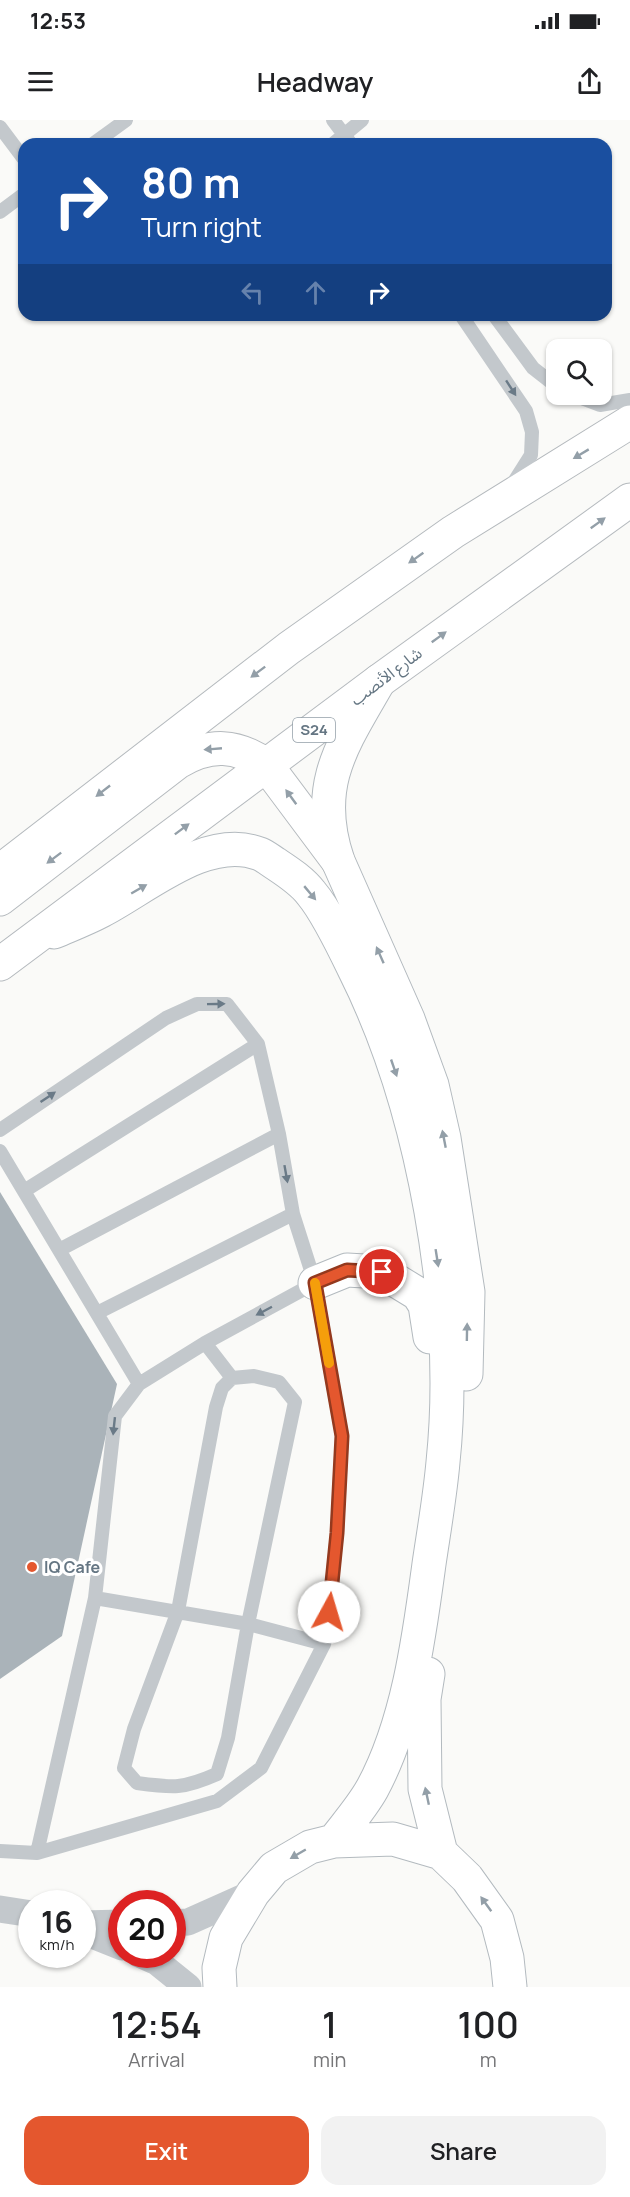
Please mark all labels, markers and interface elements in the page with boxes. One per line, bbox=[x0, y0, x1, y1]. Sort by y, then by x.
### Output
text: 12:53 bbox=[30, 6, 86, 36]
text: Headway bbox=[257, 63, 373, 100]
icon: menu bbox=[24, 65, 57, 98]
icon: share bbox=[573, 65, 606, 98]
text: 80 m bbox=[141, 153, 241, 211]
icon: right bbox=[42, 162, 120, 240]
text: Turn right bbox=[141, 208, 262, 245]
icon: left bbox=[236, 276, 269, 309]
icon: ahead bbox=[299, 276, 332, 309]
icon: right bbox=[362, 276, 395, 309]
map controls bbox=[546, 339, 612, 405]
button: search bbox=[546, 339, 612, 405]
one-way arrow bbox=[505, 379, 516, 396]
one-way arrow bbox=[573, 449, 589, 460]
one-way arrow bbox=[589, 517, 605, 529]
one-way arrow bbox=[408, 552, 424, 564]
one-way arrow bbox=[431, 631, 447, 643]
street label: شارع الأنصب bbox=[346, 642, 428, 712]
one-way arrow bbox=[250, 665, 265, 677]
road number: S24 bbox=[293, 718, 335, 742]
one-way arrow bbox=[203, 745, 222, 754]
one-way arrow bbox=[95, 784, 111, 797]
one-way arrow bbox=[285, 789, 297, 805]
one-way arrow bbox=[174, 823, 190, 835]
one-way arrow bbox=[46, 852, 62, 864]
one-way arrow bbox=[131, 884, 148, 894]
one-way arrow bbox=[303, 885, 316, 901]
one-way arrow bbox=[376, 947, 385, 964]
one-way arrow bbox=[207, 999, 226, 1009]
one-way arrow bbox=[390, 1059, 400, 1077]
one-way arrow bbox=[40, 1092, 57, 1103]
one-way arrow bbox=[439, 1129, 448, 1148]
one-way arrow bbox=[282, 1165, 291, 1184]
pin bbox=[356, 1246, 407, 1297]
one-way arrow bbox=[433, 1248, 442, 1267]
icon: arrive bbox=[365, 1255, 398, 1288]
one-way arrow bbox=[255, 1306, 272, 1316]
one-way arrow bbox=[462, 1323, 472, 1342]
one-way arrow bbox=[109, 1417, 119, 1436]
place label: IQ Cafe bbox=[44, 1556, 100, 1578]
marker: IQ Cafe bbox=[25, 1560, 39, 1574]
position arrow bbox=[297, 1580, 361, 1644]
one-way arrow bbox=[421, 1787, 431, 1806]
one-way arrow bbox=[290, 1849, 306, 1860]
speed limit sign: 20 bbox=[108, 1890, 186, 1968]
one-way arrow bbox=[480, 1897, 492, 1913]
text: 16 bbox=[41, 1901, 73, 1942]
text: km/h bbox=[40, 1934, 74, 1955]
text: 12:54 bbox=[111, 2000, 202, 2049]
text: 1 bbox=[322, 2000, 337, 2049]
text: 100 bbox=[457, 2000, 519, 2049]
text: Arrival bbox=[128, 2046, 185, 2073]
text: min bbox=[313, 2046, 346, 2073]
text: m bbox=[480, 2046, 497, 2073]
button: Exit bbox=[24, 2116, 309, 2185]
button: Share bbox=[321, 2116, 606, 2185]

